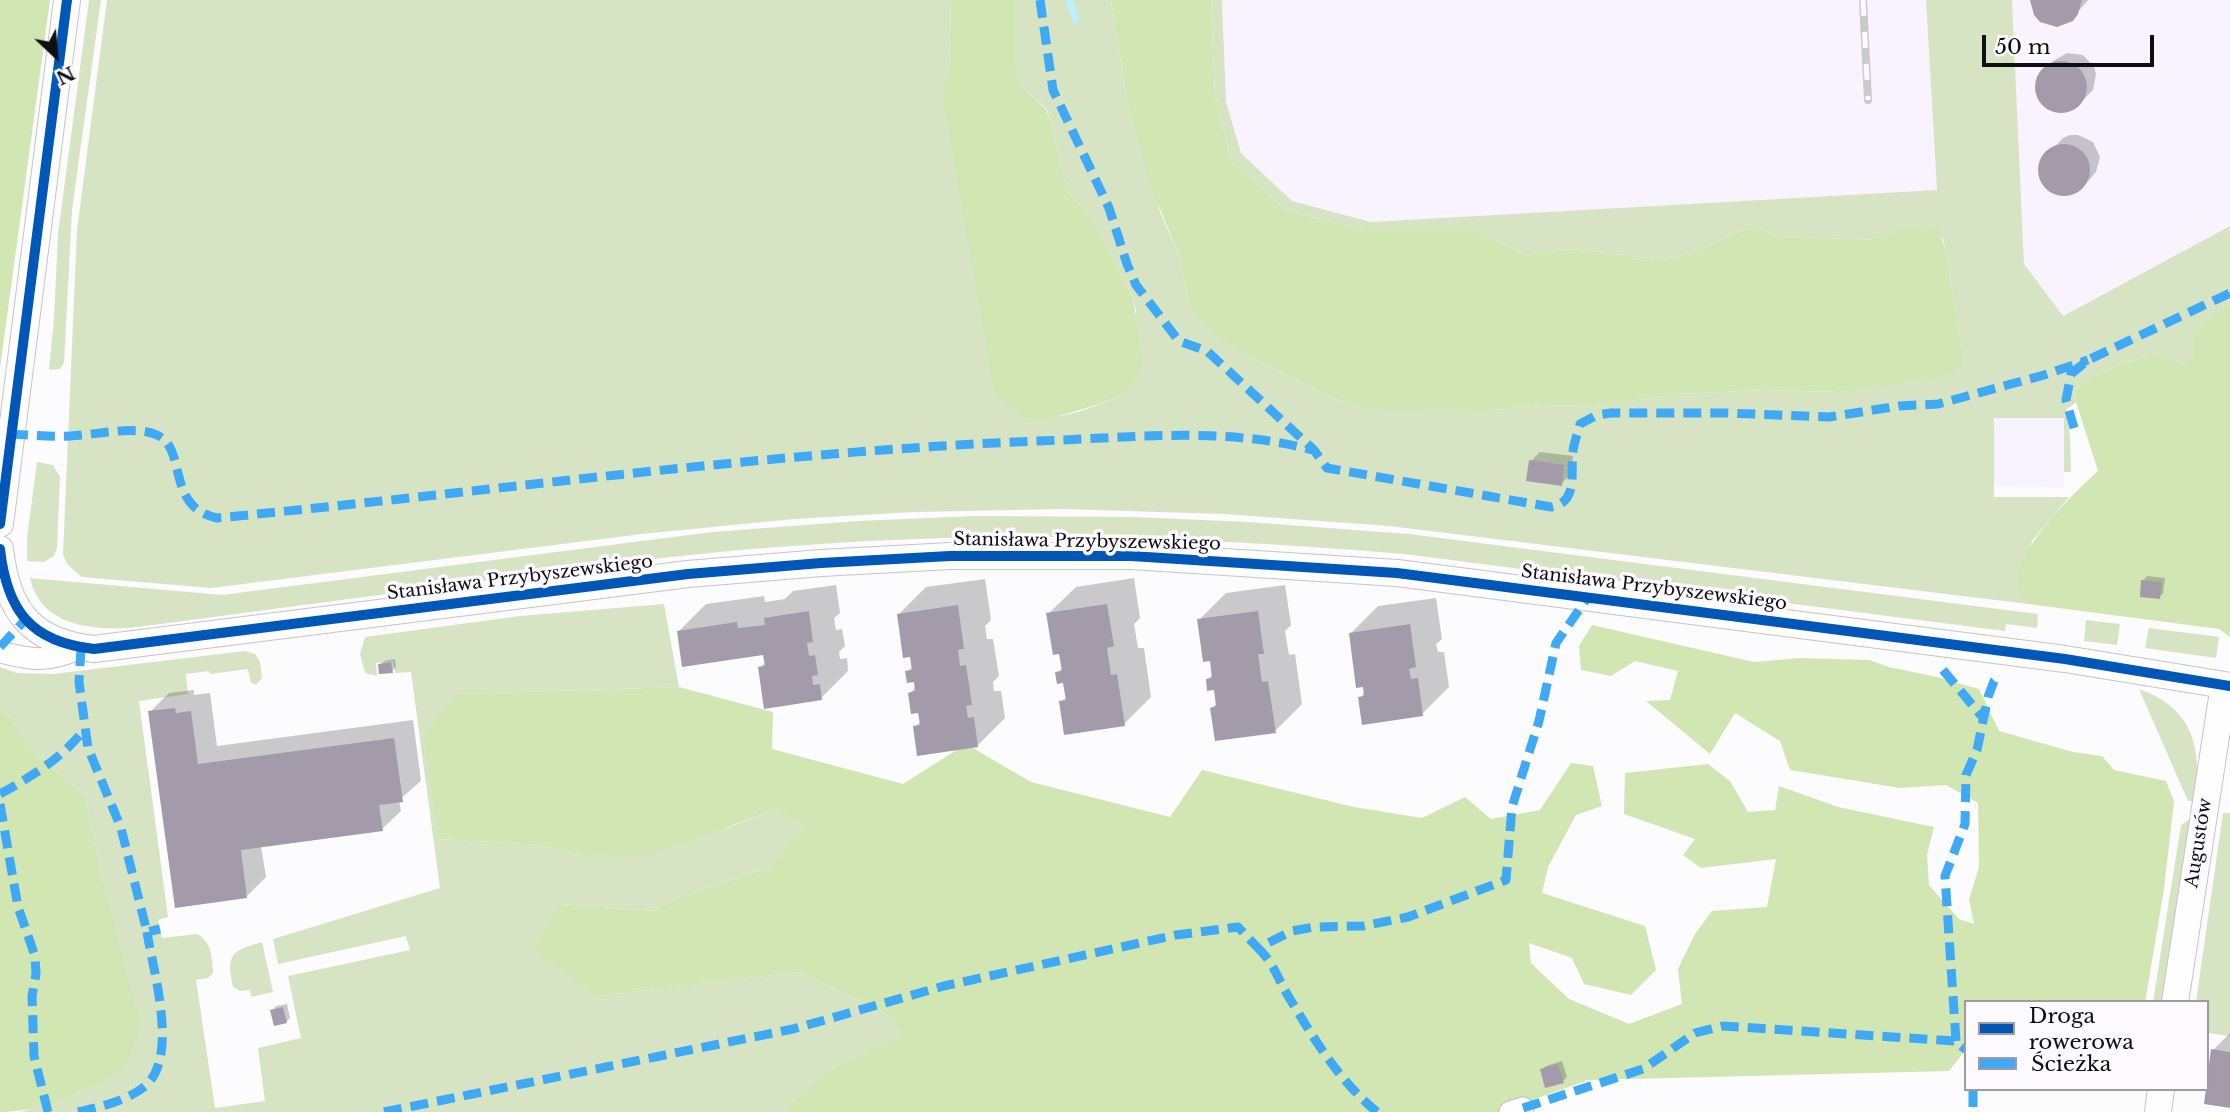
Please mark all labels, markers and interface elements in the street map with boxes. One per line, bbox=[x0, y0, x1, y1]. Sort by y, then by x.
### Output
north arrow bbox=[21, 21, 91, 91]
scale bar bbox=[1985, 21, 2156, 65]
text: 50 m bbox=[1995, 34, 2050, 60]
text: N bbox=[52, 61, 78, 90]
street label: Stanisława Przybyszewskiego bbox=[953, 529, 1221, 555]
street label: Stanisława Przybyszewskiego bbox=[386, 551, 654, 605]
street label: Stanisława Przybyszewskiego bbox=[1520, 561, 1788, 615]
street label: Augustów bbox=[2181, 797, 2217, 889]
legend bbox=[1964, 1000, 2209, 1091]
text: Droga rowerowa bbox=[2029, 1003, 2134, 1055]
text: Ścieżka bbox=[2031, 1051, 2111, 1077]

